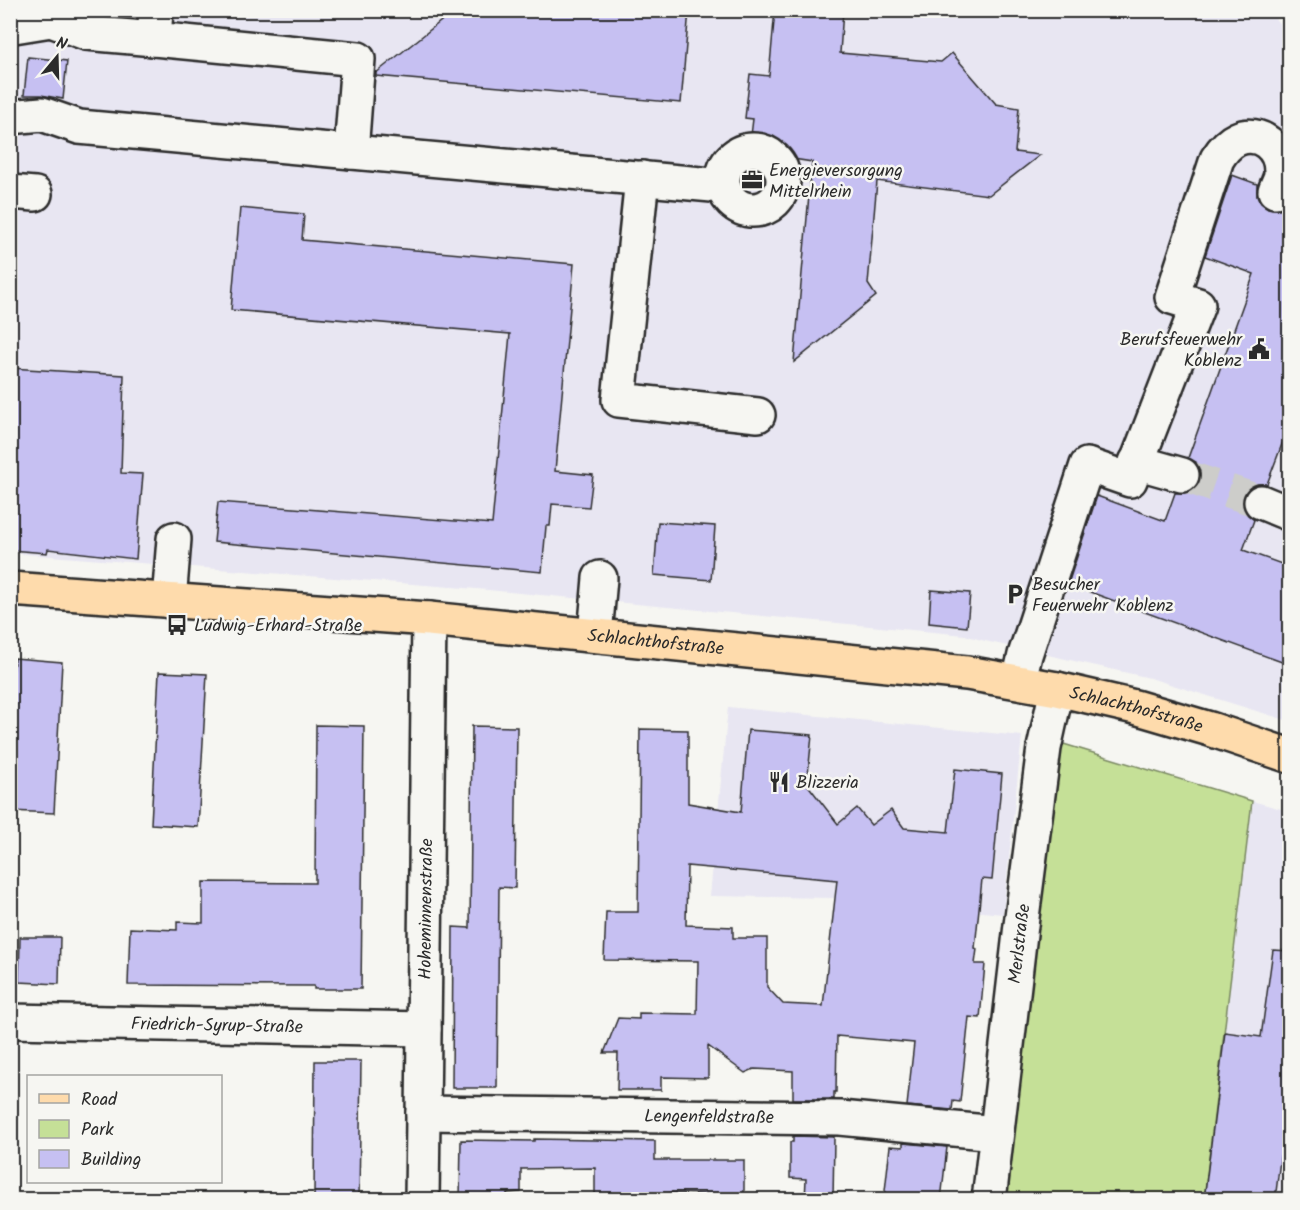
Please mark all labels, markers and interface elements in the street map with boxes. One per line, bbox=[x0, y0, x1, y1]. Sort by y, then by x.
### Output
north arrow bbox=[27, 27, 87, 87]
text: N bbox=[53, 31, 70, 58]
place label: Energieversorgung Mittelrhein bbox=[769, 157, 903, 207]
office icon: Energieversorgung Mittelrhein bbox=[740, 168, 764, 192]
place label: Berufsfeuerwehr Koblenz bbox=[1120, 326, 1243, 376]
public building icon: Berufsfeuerwehr Koblenz bbox=[1247, 337, 1271, 361]
place label: Besucher Feuerwehr Koblenz bbox=[1032, 571, 1174, 621]
parking icon: Besucher Feuerwehr Koblenz bbox=[1003, 582, 1027, 606]
place label: Ludwig-Erhard-Straße bbox=[194, 612, 362, 641]
bus stop icon: Ludwig-Erhard-Straße bbox=[165, 613, 189, 637]
street label: Schlachthofstraße bbox=[586, 622, 725, 665]
street label: Schlachthofstraße bbox=[1066, 679, 1206, 742]
place label: Blizzeria bbox=[796, 769, 859, 798]
restaurant icon: Blizzeria bbox=[767, 770, 791, 794]
street label: Hoheminnenstraße bbox=[412, 838, 442, 980]
street label: Merlstraße bbox=[1001, 902, 1040, 986]
street label: Friedrich-Syrup-Straße bbox=[131, 1010, 303, 1043]
legend bbox=[27, 1075, 222, 1183]
text: Road bbox=[81, 1086, 118, 1115]
street label: Lengenfeldstraße bbox=[644, 1103, 774, 1133]
text: Park bbox=[81, 1116, 114, 1145]
text: Building bbox=[81, 1146, 141, 1175]

